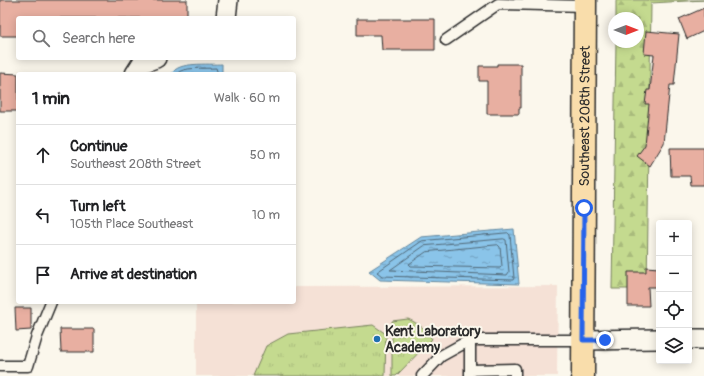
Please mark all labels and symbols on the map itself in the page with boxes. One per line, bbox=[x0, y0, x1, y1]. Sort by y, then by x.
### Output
north arrow bbox=[608, 12, 644, 48]
street label: Southeast 208th Street bbox=[576, 45, 594, 187]
route start bbox=[575, 199, 593, 217]
place label: Kent Laboratory Academy bbox=[385, 323, 481, 356]
route end bbox=[596, 331, 614, 349]
marker: Kent Laboratory Academy bbox=[372, 334, 382, 344]

